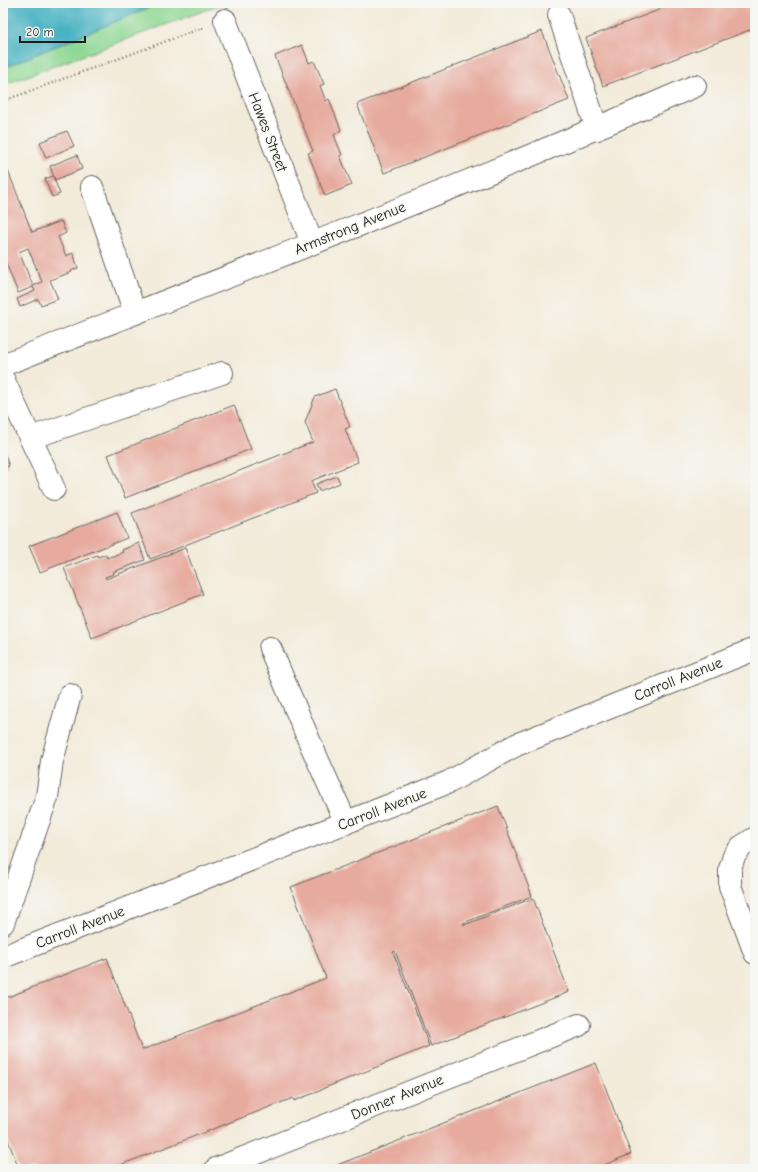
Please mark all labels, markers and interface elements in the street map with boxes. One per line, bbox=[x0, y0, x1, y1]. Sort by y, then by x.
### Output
scale bar bbox=[20, 18, 85, 44]
text: 20 m bbox=[26, 25, 54, 39]
street label: Hawes Street bbox=[245, 90, 292, 175]
street label: Armstrong Avenue bbox=[292, 197, 409, 258]
street label: Carroll Avenue bbox=[631, 653, 725, 705]
street label: Carroll Avenue bbox=[335, 784, 429, 834]
street label: Carroll Avenue bbox=[33, 902, 127, 952]
street label: Donner Avenue bbox=[348, 1070, 446, 1124]

